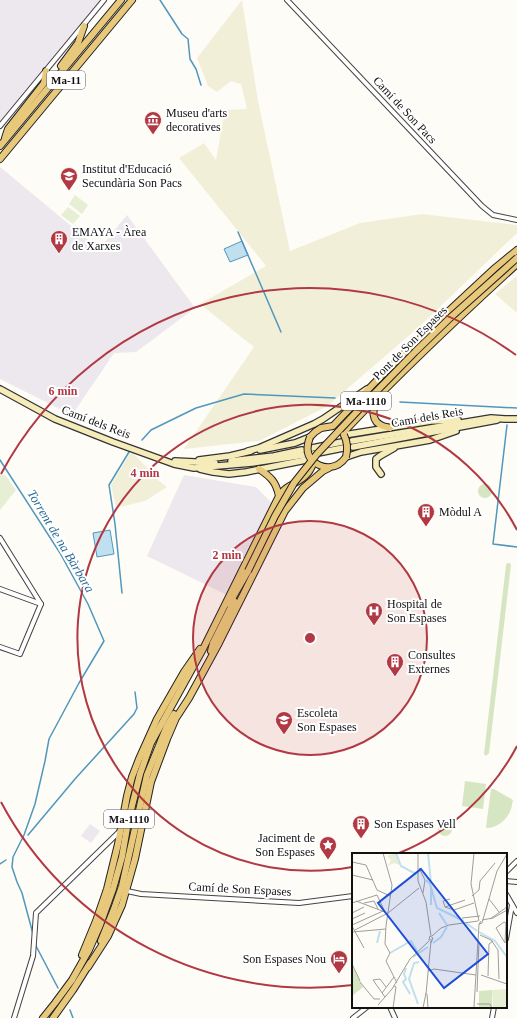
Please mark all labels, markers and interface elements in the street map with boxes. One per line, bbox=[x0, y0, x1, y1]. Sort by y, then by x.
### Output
road number: Ma-11 bbox=[47, 71, 85, 89]
street label: Camí de Son Pacs bbox=[370, 73, 440, 147]
place label: Museu d'arts decoratives bbox=[166, 106, 227, 134]
museum icon: Museu d'arts decoratives bbox=[143, 110, 163, 135]
place label: Institut d'Educació Secundària Son Pacs bbox=[82, 162, 182, 190]
school or university icon: Institut d'Educació Secundària Son Pacs bbox=[59, 166, 79, 191]
place label: EMAYA - Àrea de Xarxes bbox=[72, 225, 147, 253]
building icon: EMAYA - Àrea de Xarxes bbox=[49, 229, 69, 254]
street label: Pont de Son Espases bbox=[370, 303, 450, 383]
text: 6 min bbox=[48, 384, 78, 398]
road number: Ma-1110 bbox=[341, 392, 391, 410]
street label: Camí dels Reis bbox=[60, 402, 133, 442]
street label: Camí dels Reis bbox=[390, 404, 464, 430]
text: 4 min bbox=[130, 466, 160, 480]
water label: Torrent de na Bàrbara bbox=[24, 487, 98, 595]
building icon: Mòdul A bbox=[416, 502, 436, 527]
place label: Mòdul A bbox=[439, 505, 482, 519]
text: 2 min bbox=[212, 548, 242, 562]
place label: Hospital de Son Espases bbox=[387, 597, 447, 625]
hospital icon: Hospital de Son Espases bbox=[364, 601, 384, 626]
centre of rings bbox=[303, 631, 317, 645]
place label: Consultes Externes bbox=[408, 648, 456, 676]
building icon: Consultes Externes bbox=[385, 652, 405, 677]
place label: Escoleta Son Espases bbox=[297, 706, 357, 734]
school or university icon: Escoleta Son Espases bbox=[274, 710, 294, 735]
road number: Ma-1110 bbox=[104, 810, 154, 828]
building icon: Son Espases Vell bbox=[351, 814, 371, 839]
place label: Son Espases Vell bbox=[374, 817, 456, 831]
place label: Jaciment de Son Espases bbox=[255, 831, 315, 859]
place icon: Jaciment de Son Espases bbox=[318, 835, 338, 860]
inset map bbox=[352, 853, 507, 1008]
street label: Camí de Son Espases bbox=[188, 879, 292, 899]
hotel icon: Son Espases Nou bbox=[329, 949, 349, 974]
place label: Son Espases Nou bbox=[243, 952, 326, 966]

